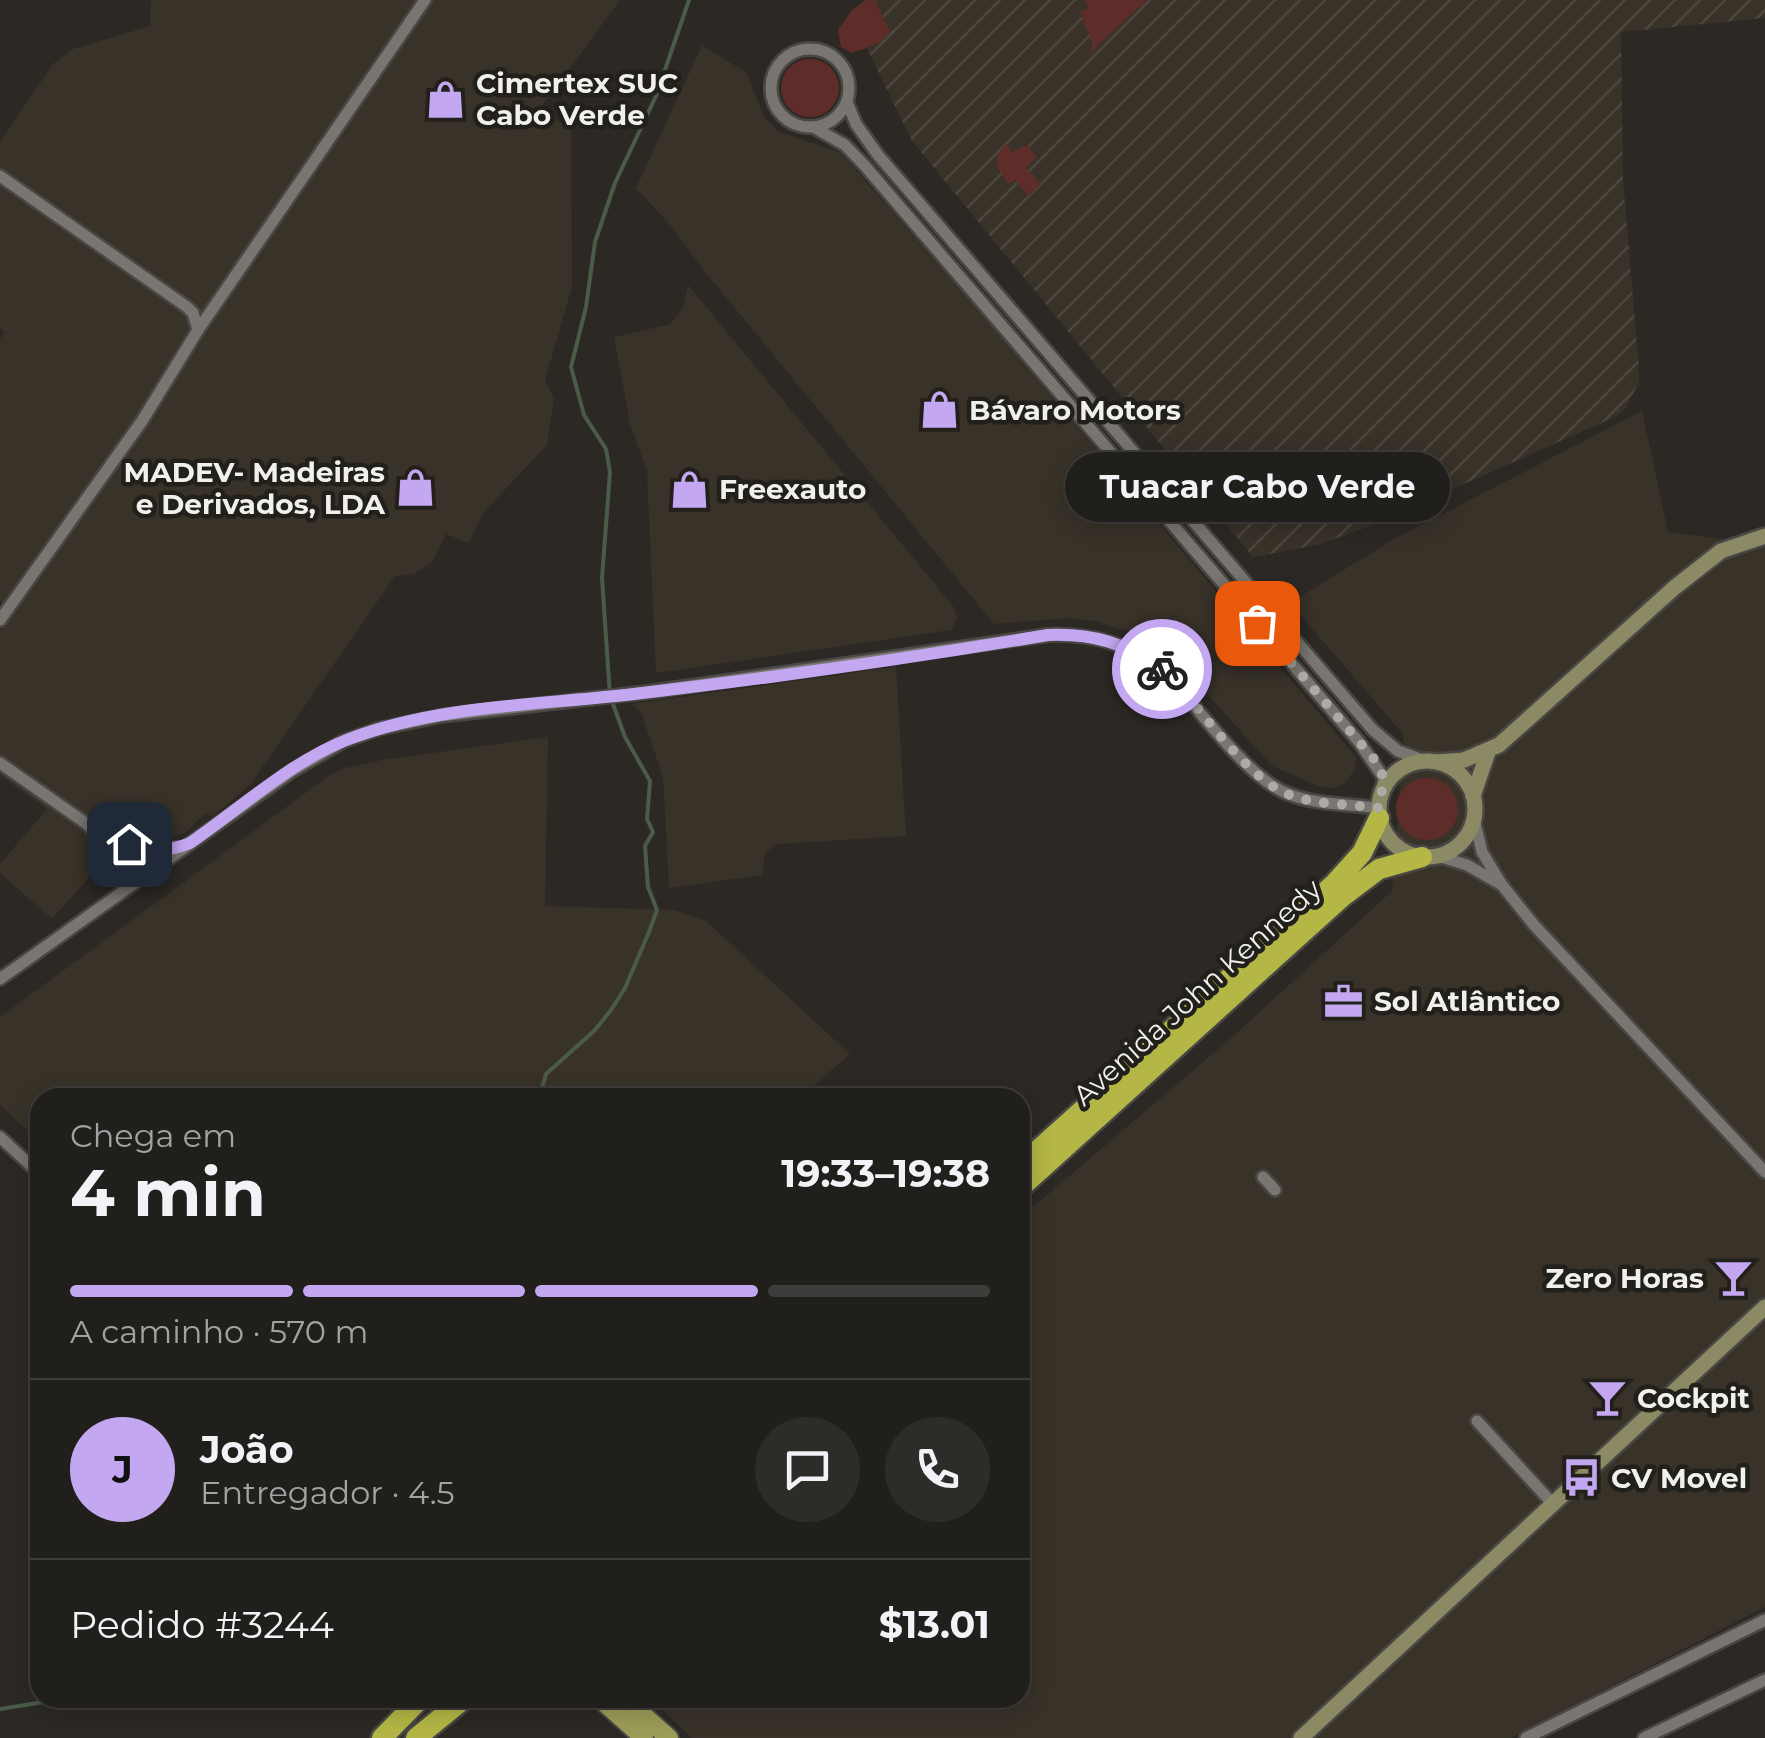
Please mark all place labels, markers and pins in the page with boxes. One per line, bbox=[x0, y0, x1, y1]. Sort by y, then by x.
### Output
place label: Cimertex SUC Cabo Verde bbox=[476, 66, 678, 132]
shop icon: Cimertex SUC Cabo Verde bbox=[425, 78, 467, 120]
shop icon: Bávaro Motors bbox=[918, 389, 960, 431]
place label: Bávaro Motors bbox=[969, 393, 1181, 427]
callout: Tuacar Cabo Verde bbox=[1064, 453, 1450, 523]
place label: MADEV- Madeiras e Derivados, LDA bbox=[124, 455, 386, 521]
shop icon: MADEV- Madeiras e Derivados, LDA bbox=[394, 467, 436, 509]
shop icon: Freexauto bbox=[668, 468, 710, 510]
place label: Freexauto bbox=[719, 472, 866, 506]
pin bbox=[1215, 581, 1300, 666]
pin bbox=[87, 802, 172, 887]
office icon: Sol Atlântico bbox=[1323, 980, 1365, 1022]
place label: Sol Atlântico bbox=[1374, 984, 1560, 1018]
bar icon: Zero Horas bbox=[1713, 1257, 1755, 1299]
place label: Zero Horas bbox=[1546, 1261, 1704, 1295]
bar icon: Cockpit bbox=[1586, 1377, 1628, 1419]
place label: Cockpit bbox=[1637, 1381, 1750, 1415]
bus stop icon: CV Movel bbox=[1560, 1457, 1602, 1499]
place label: CV Movel bbox=[1611, 1461, 1747, 1495]

